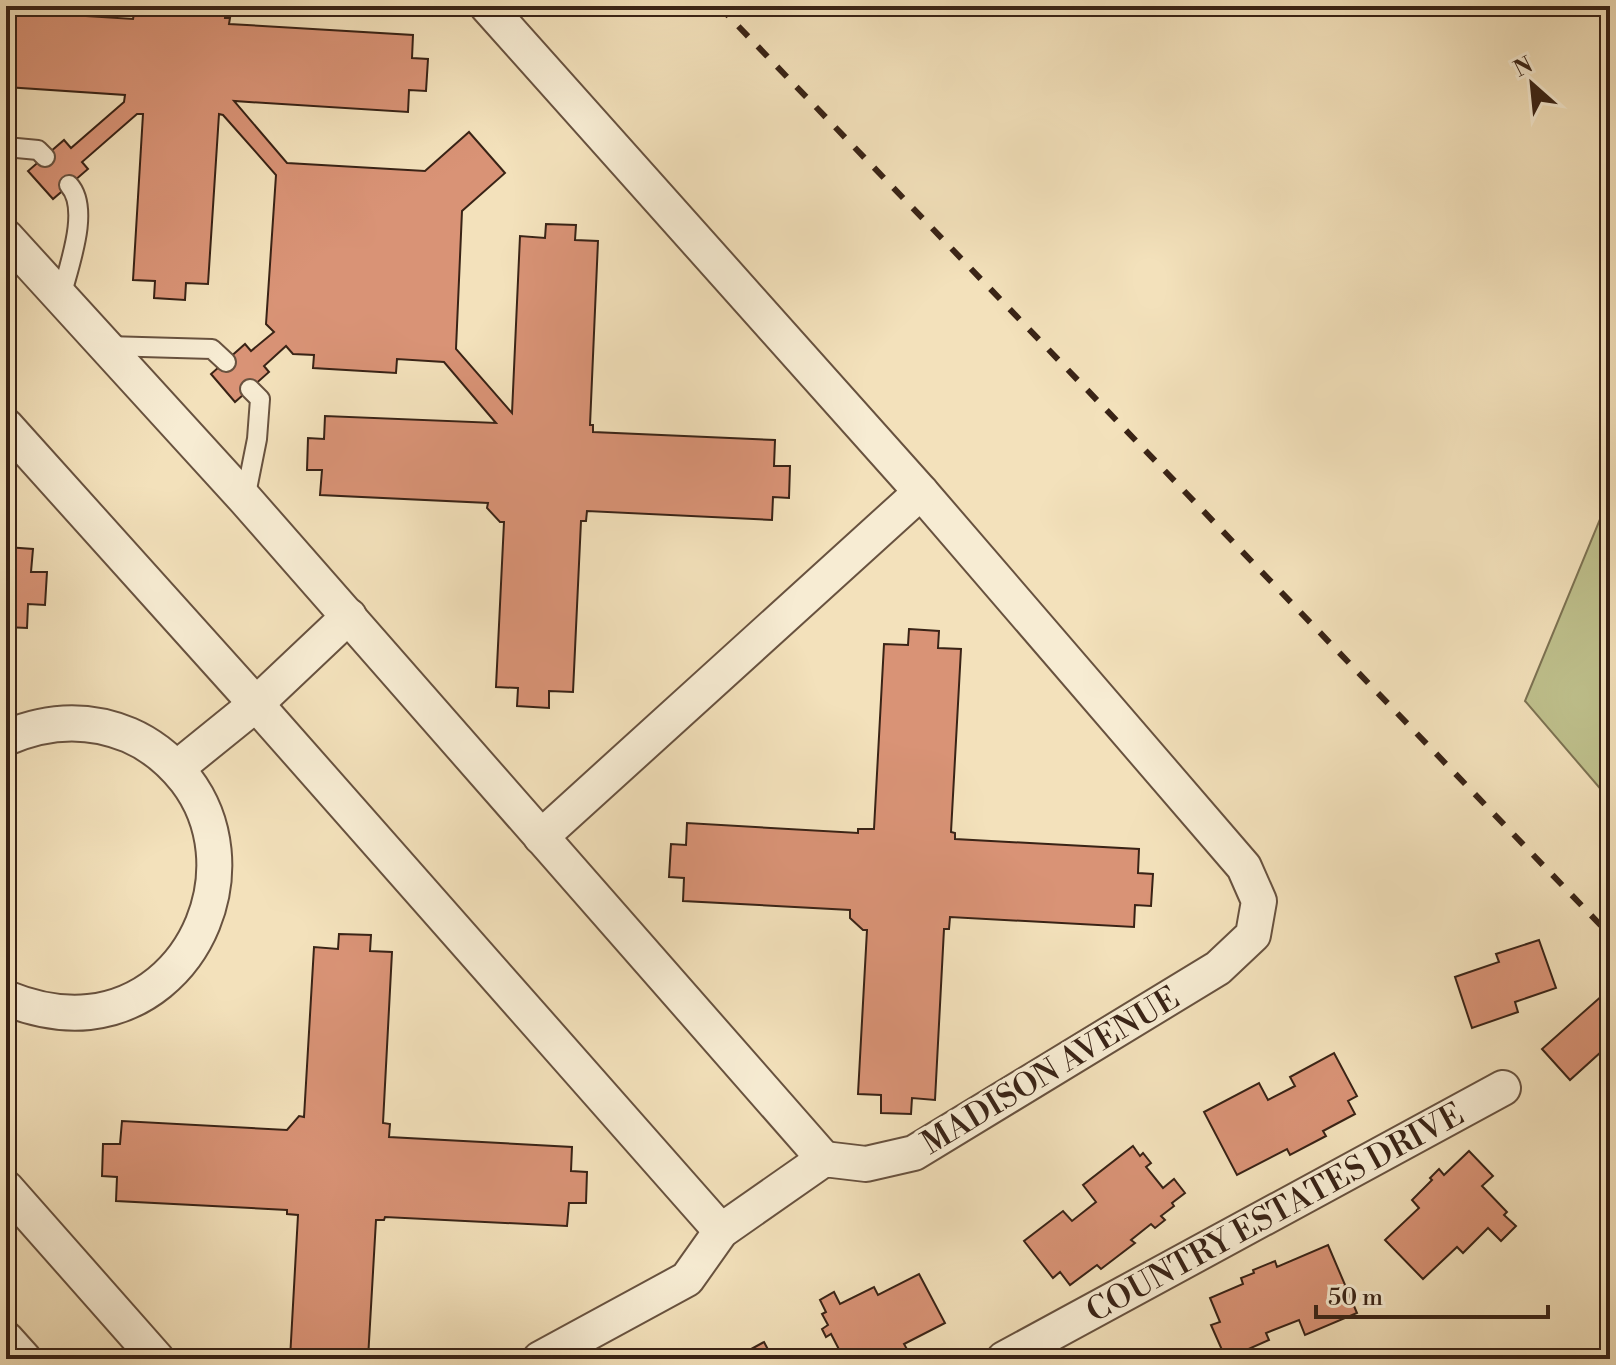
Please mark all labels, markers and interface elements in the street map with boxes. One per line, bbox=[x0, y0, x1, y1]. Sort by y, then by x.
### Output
north arrow bbox=[1492, 44, 1572, 124]
text: N bbox=[1510, 51, 1538, 83]
street label: MADISON AVENUE bbox=[914, 978, 1187, 1164]
street label: COUNTRY ESTATES DRIVE bbox=[1080, 1094, 1471, 1331]
scale bar bbox=[1316, 1269, 1548, 1319]
text: 50 m bbox=[1328, 1283, 1383, 1313]

